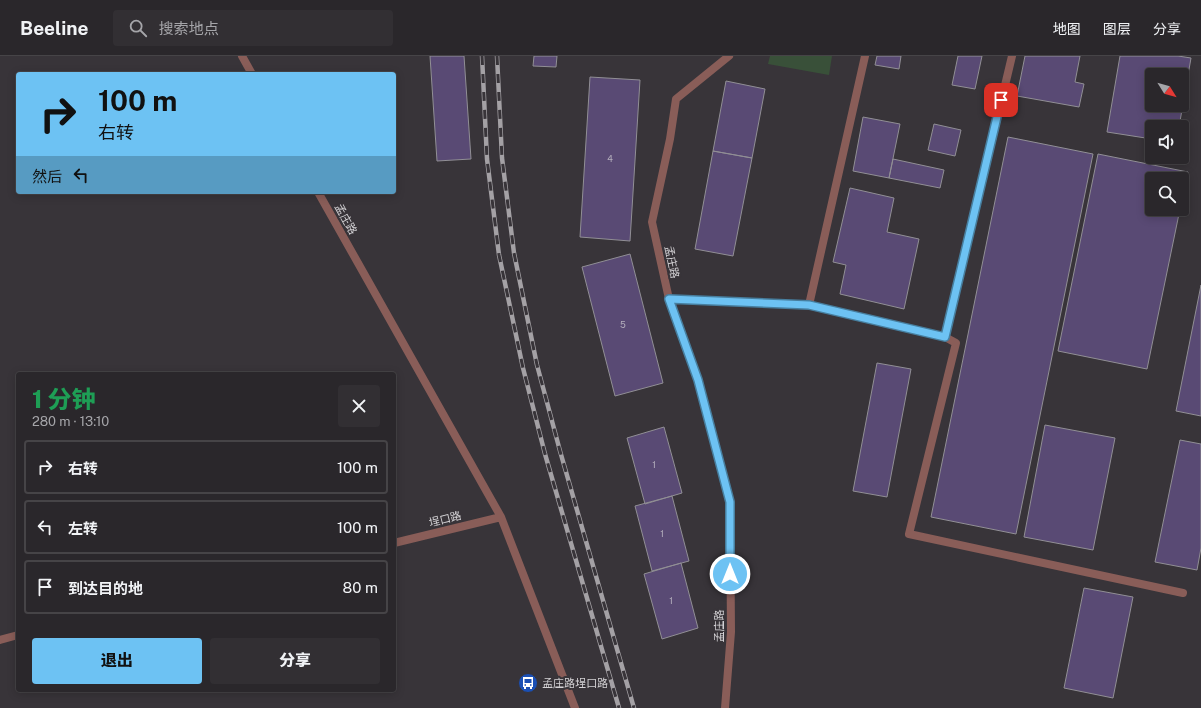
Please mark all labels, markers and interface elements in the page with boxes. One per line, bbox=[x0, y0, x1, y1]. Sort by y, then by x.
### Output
search box bbox=[113, 10, 393, 46]
text: Beeline bbox=[20, 17, 89, 39]
icon: search bbox=[127, 17, 149, 39]
text: 搜索地点 bbox=[159, 20, 219, 37]
text: 地图 bbox=[1053, 21, 1081, 37]
text: 图层 bbox=[1103, 21, 1131, 37]
text: 分享 bbox=[1153, 21, 1181, 37]
north arrow bbox=[1145, 68, 1189, 112]
map controls bbox=[1145, 68, 1189, 216]
pin bbox=[984, 83, 1018, 117]
text: 100 m bbox=[98, 84, 177, 117]
icon: right bbox=[32, 88, 84, 140]
icon: arrive bbox=[990, 89, 1012, 111]
button: sound bbox=[1145, 120, 1189, 164]
text: 右转 bbox=[98, 122, 134, 143]
house number: 4 bbox=[607, 153, 613, 164]
icon: left bbox=[70, 164, 92, 186]
text: 然后 bbox=[32, 168, 62, 185]
button: search bbox=[1145, 172, 1189, 216]
street label: 孟庄路 bbox=[333, 202, 359, 236]
street label: 孟庄路 bbox=[663, 245, 681, 279]
house number: 5 bbox=[620, 319, 626, 330]
text: 1 分钟 bbox=[32, 385, 96, 413]
button: close bbox=[338, 385, 380, 427]
text: 280 m · 13:10 bbox=[32, 414, 109, 429]
icon: right bbox=[34, 456, 56, 478]
text: 100 m bbox=[337, 459, 378, 476]
house number: 1 bbox=[652, 459, 656, 470]
text: 右转 bbox=[68, 460, 98, 477]
street label: 埕口路 bbox=[428, 509, 462, 529]
icon: left bbox=[34, 516, 56, 538]
text: 100 m bbox=[337, 519, 378, 536]
text: 左转 bbox=[68, 520, 98, 537]
house number: 1 bbox=[660, 528, 664, 539]
position arrow bbox=[709, 553, 751, 595]
icon: arrive bbox=[34, 576, 56, 598]
text: 80 m bbox=[343, 579, 378, 596]
text: 到达目的地 bbox=[68, 580, 143, 597]
house number: 1 bbox=[669, 595, 673, 606]
street label: 孟庄路 bbox=[713, 610, 725, 643]
button: 退出 bbox=[32, 638, 202, 684]
button: 分享 bbox=[210, 638, 380, 684]
bus stop icon: 孟庄路埕口路 bbox=[517, 672, 539, 694]
place label: 孟庄路埕口路 bbox=[542, 677, 608, 689]

